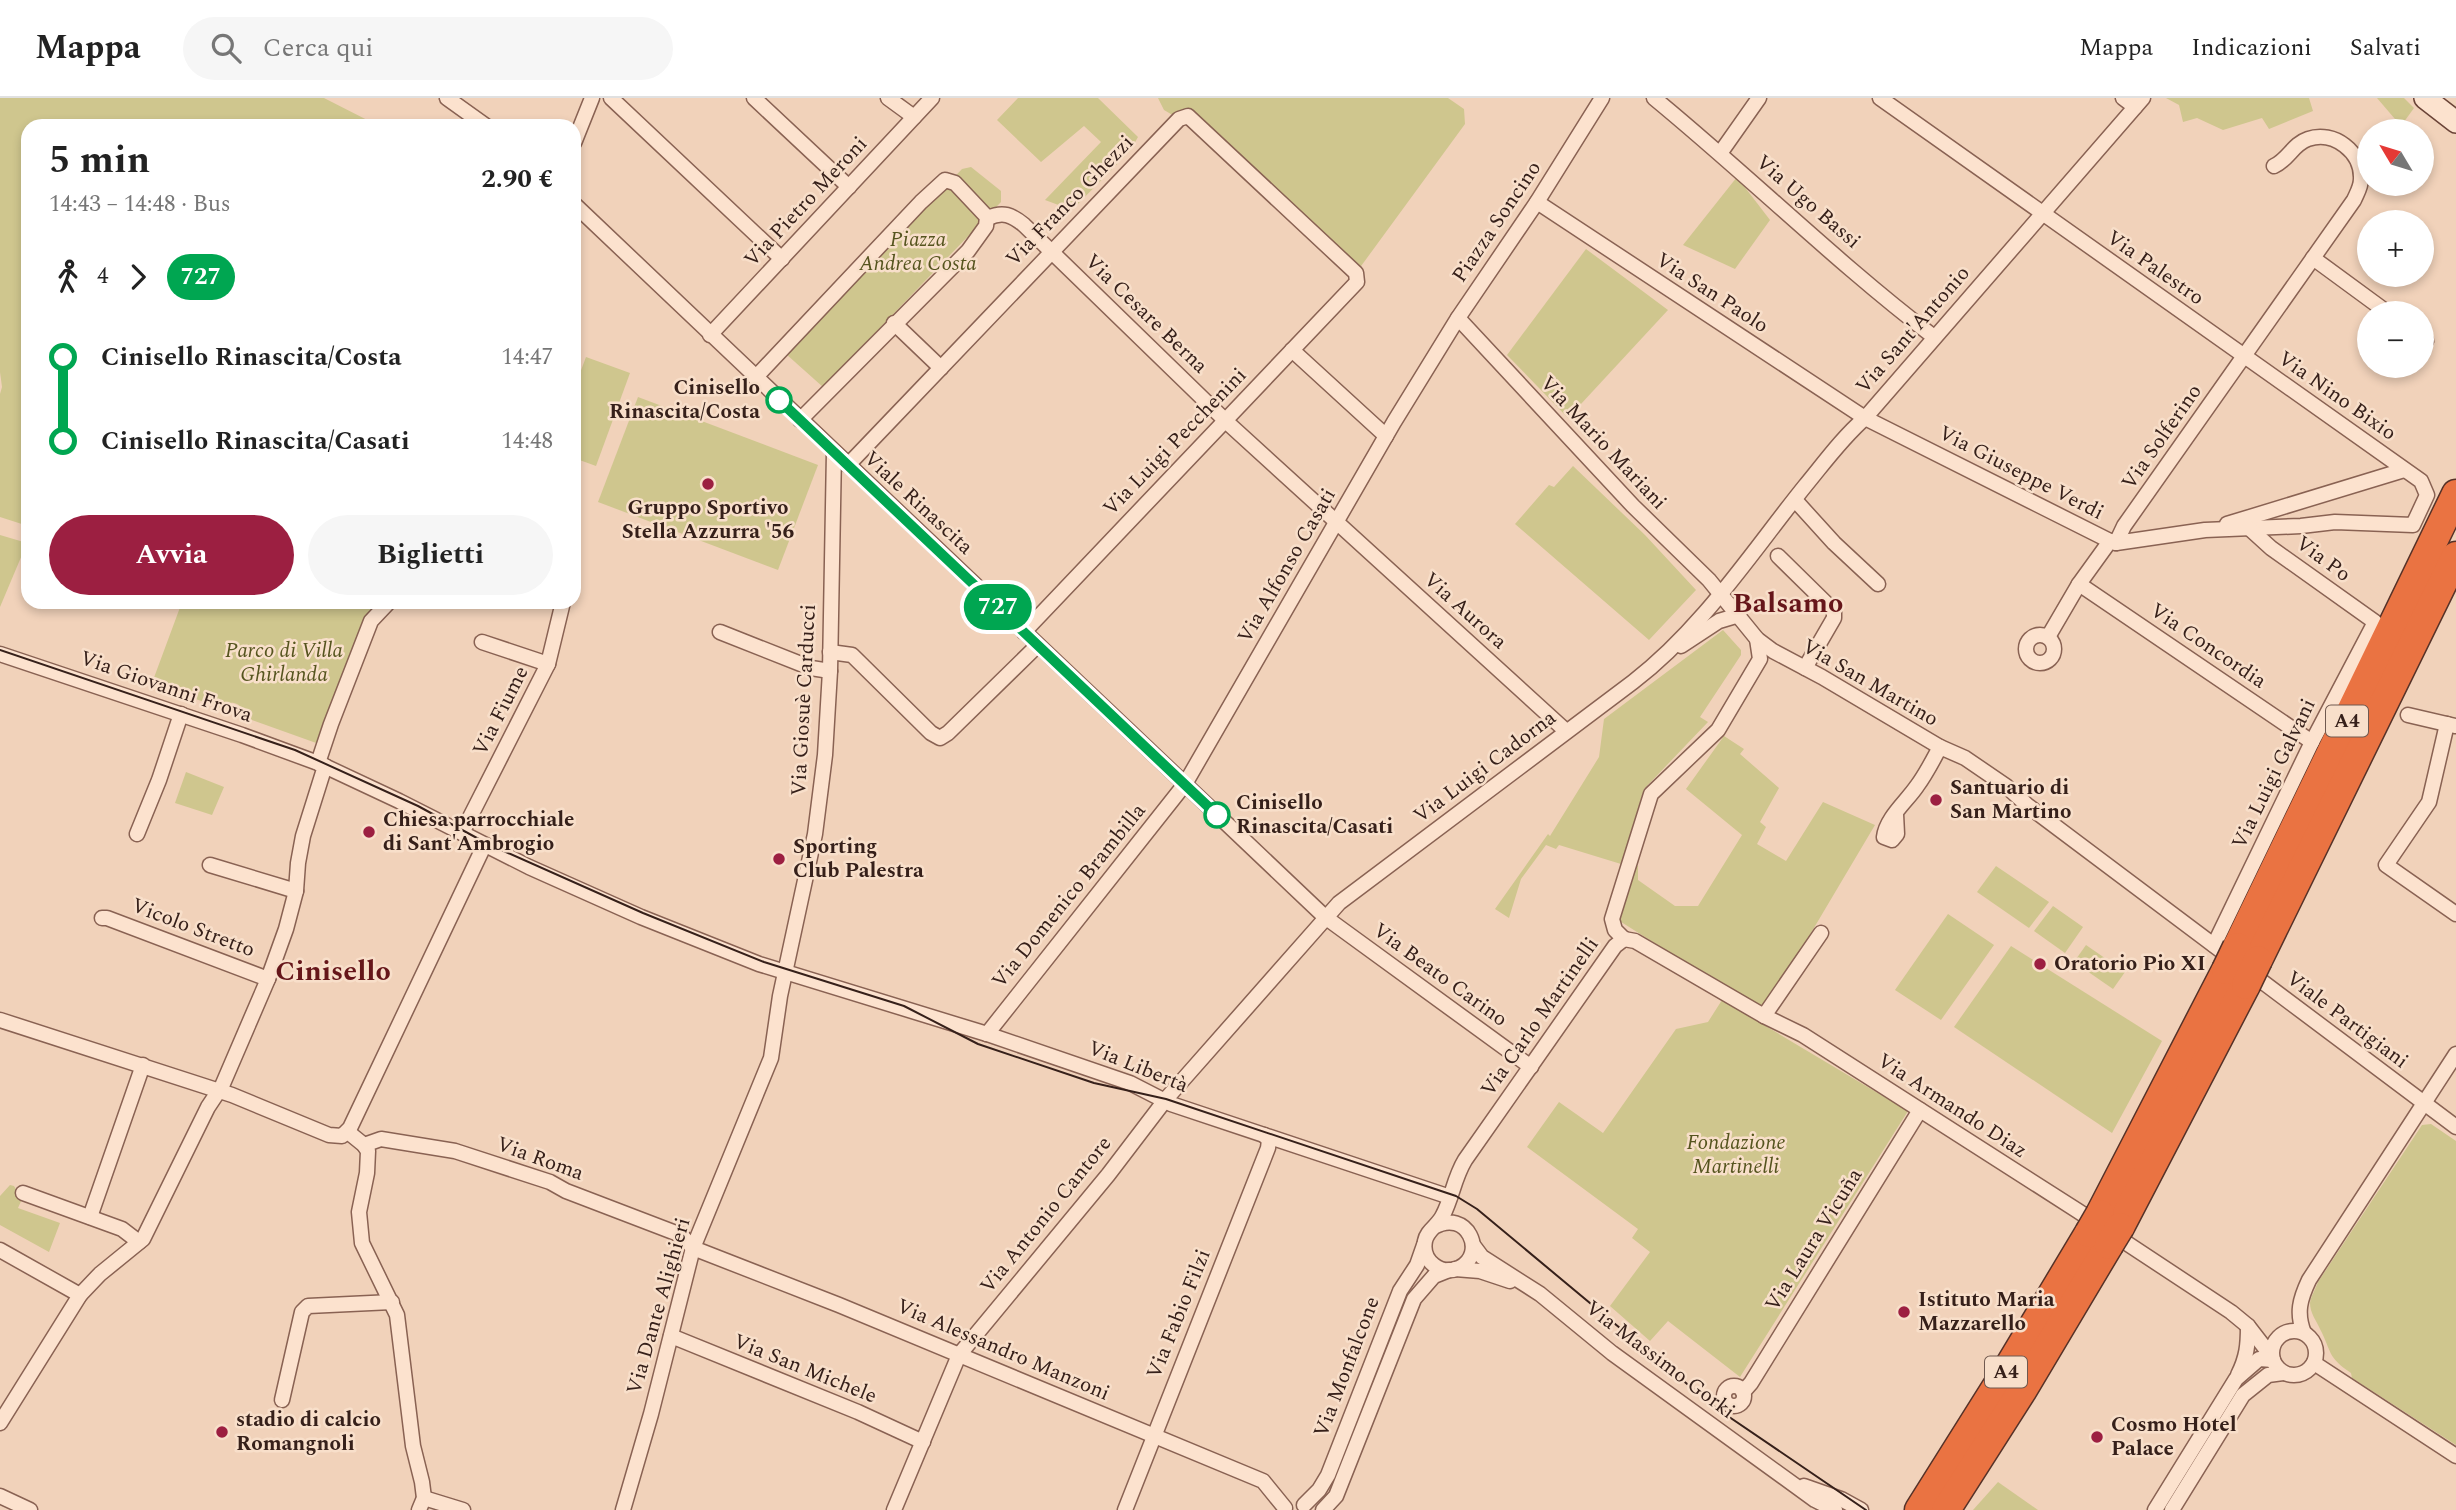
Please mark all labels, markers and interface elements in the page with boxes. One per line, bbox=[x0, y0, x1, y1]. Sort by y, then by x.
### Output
search box bbox=[183, 17, 673, 80]
text: Mappa bbox=[35, 23, 141, 73]
text: Cerca qui bbox=[263, 28, 373, 68]
icon: search bbox=[207, 29, 245, 67]
text: Mappa bbox=[2079, 30, 2153, 66]
text: Indicazioni bbox=[2191, 30, 2312, 66]
text: Salvati bbox=[2350, 30, 2421, 66]
north arrow bbox=[2357, 119, 2434, 196]
map controls bbox=[2357, 119, 2434, 378]
street label: Via Franco Ghezzi bbox=[998, 128, 1142, 274]
street label: Via Pietro Meroni bbox=[737, 129, 875, 275]
text: 5 min bbox=[49, 132, 150, 190]
street label: Via Ugo Bassi bbox=[1748, 147, 1868, 257]
street label: Piazza Soncino bbox=[1444, 155, 1550, 289]
text: 2.90 € bbox=[481, 159, 553, 199]
text: 14:43 – 14:48 · Bus bbox=[49, 187, 231, 222]
button: + bbox=[2357, 210, 2434, 287]
street label: Via Palestro bbox=[2099, 222, 2211, 314]
park label: Piazza Andrea Costa bbox=[858, 224, 977, 280]
street label: Via San Paolo bbox=[1649, 244, 1775, 342]
street label: Via Cesare Berna bbox=[1077, 247, 1216, 382]
icon: walk bbox=[49, 258, 87, 296]
icon: forward bbox=[119, 258, 157, 296]
text: 4 bbox=[97, 259, 109, 294]
text: 727 bbox=[181, 259, 221, 295]
street label: Via Sant'Antonio bbox=[1848, 259, 1978, 401]
button: − bbox=[2357, 301, 2434, 378]
text: Cinisello Rinascita/Costa bbox=[101, 337, 402, 377]
text: 14:47 bbox=[501, 340, 553, 375]
street label: Via Nino Bixio bbox=[2271, 343, 2403, 449]
street label: Via Luigi Pecchenini bbox=[1096, 361, 1254, 523]
street label: Via Mario Mariani bbox=[1532, 369, 1674, 517]
place label: Cinisello Rinascita/Costa bbox=[609, 372, 760, 428]
street label: Via Solferino bbox=[2114, 378, 2210, 496]
marker: Cinisello Rinascita/Costa bbox=[766, 387, 792, 413]
street label: Via Giuseppe Verdi bbox=[1933, 417, 2109, 529]
text: Cinisello Rinascita/Casati bbox=[101, 421, 410, 461]
text: 14:48 bbox=[501, 424, 553, 459]
street label: Viale Rinascita bbox=[856, 444, 981, 563]
marker: Gruppo Sportivo Stella Azzurra '56 bbox=[700, 476, 716, 492]
street label: Via Alfonso Casati bbox=[1229, 482, 1345, 650]
place label: Gruppo Sportivo Stella Azzurra '56 bbox=[622, 492, 794, 548]
button: Avvia bbox=[49, 515, 294, 595]
button: Biglietti bbox=[308, 515, 553, 595]
street label: Via Po bbox=[2289, 528, 2357, 590]
street label: Via Aurora bbox=[1416, 565, 1515, 658]
district label: Balsamo bbox=[1733, 582, 1843, 625]
line badge: 727 bbox=[958, 584, 1038, 630]
text: 727 bbox=[978, 589, 1018, 625]
street label: Via Concordia bbox=[2143, 595, 2273, 697]
street label: Via Giosuè Carducci bbox=[783, 603, 825, 797]
street label: Via San Martino bbox=[1796, 631, 1944, 735]
park label: Parco di Villa Ghirlanda bbox=[225, 635, 343, 691]
street label: Via Giovanni Frova bbox=[75, 642, 257, 732]
street label: Via Fiume bbox=[465, 661, 537, 761]
street label: Via Luigi Galvani bbox=[2224, 693, 2324, 855]
street label: Via Luigi Cadorna bbox=[1407, 702, 1564, 831]
road number: A4 bbox=[2326, 706, 2368, 736]
place label: Santuario di San Martino bbox=[1950, 772, 2071, 828]
place label: Cinisello Rinascita/Casati bbox=[1236, 787, 1393, 843]
marker: Santuario di San Martino bbox=[1928, 792, 1944, 808]
street label: Via Domenico Brambilla bbox=[984, 796, 1154, 996]
marker: Cinisello Rinascita/Casati bbox=[1204, 802, 1230, 828]
place label: Chiesa parrocchiale di Sant'Ambrogio bbox=[383, 804, 574, 860]
marker: Chiesa parrocchiale di Sant'Ambrogio bbox=[361, 824, 377, 840]
place label: Sporting Club Palestra bbox=[793, 831, 924, 887]
marker: Sporting Club Palestra bbox=[771, 851, 787, 867]
street label: Vicolo Stretto bbox=[127, 890, 259, 966]
street label: Via Beato Carino bbox=[1366, 915, 1514, 1035]
street label: Via Carlo Martinelli bbox=[1473, 931, 1607, 1103]
place label: Oratorio Pio XI bbox=[2054, 948, 2206, 980]
district label: Cinisello bbox=[275, 950, 391, 993]
marker: Oratorio Pio XI bbox=[2032, 956, 2048, 972]
street label: Viale Partigiani bbox=[2279, 963, 2415, 1077]
street label: Via Libertà bbox=[1083, 1032, 1194, 1102]
street label: Via Armando Diaz bbox=[1871, 1045, 2033, 1167]
park label: Fondazione Martinelli bbox=[1686, 1127, 1786, 1183]
street label: Via Roma bbox=[492, 1128, 589, 1190]
street label: Via Antonio Cantore bbox=[972, 1129, 1120, 1301]
street label: Via Laura Vicuña bbox=[1757, 1162, 1871, 1318]
street label: Via Dante Alighieri bbox=[618, 1214, 700, 1398]
street label: Via Fabio Filzi bbox=[1138, 1244, 1220, 1384]
place label: Istituto Maria Mazzarello bbox=[1918, 1284, 2055, 1340]
street label: Via Alessandro Manzoni bbox=[891, 1291, 1115, 1409]
street label: Via Monfalcone bbox=[1305, 1292, 1389, 1442]
street label: Via Massimo Gorki bbox=[1578, 1293, 1742, 1427]
marker: Istituto Maria Mazzarello bbox=[1896, 1304, 1912, 1320]
street label: Via San Michele bbox=[728, 1326, 882, 1412]
road number: A4 bbox=[1985, 1356, 2027, 1388]
place label: stadio di calcio Romangnoli bbox=[236, 1404, 381, 1460]
place label: Cosmo Hotel Palace bbox=[2111, 1409, 2237, 1465]
marker: stadio di calcio Romangnoli bbox=[214, 1424, 230, 1440]
marker: Cosmo Hotel Palace bbox=[2089, 1429, 2105, 1445]

